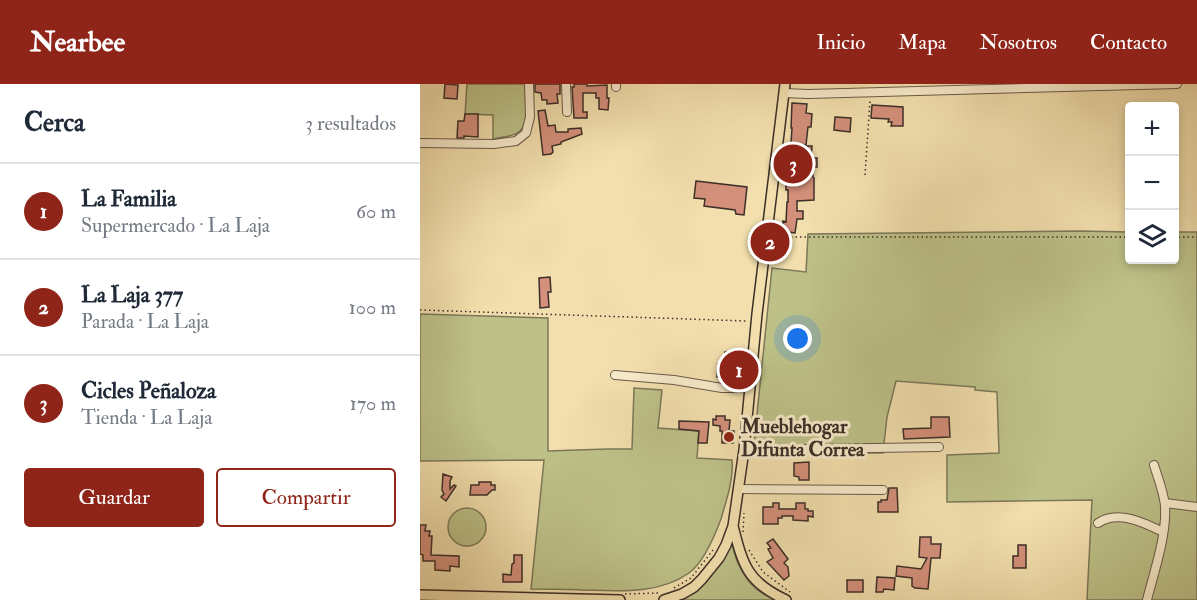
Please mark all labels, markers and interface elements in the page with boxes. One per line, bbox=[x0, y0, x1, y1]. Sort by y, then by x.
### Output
text: Nearbee bbox=[30, 25, 125, 60]
text: Inicio bbox=[816, 29, 865, 56]
text: Mapa bbox=[898, 29, 946, 56]
text: Nosotros bbox=[979, 29, 1057, 56]
text: Contacto bbox=[1090, 29, 1167, 56]
map controls bbox=[1125, 102, 1179, 264]
button: + bbox=[1125, 102, 1179, 156]
text: Cerca bbox=[24, 107, 85, 139]
text: 3 resultados bbox=[305, 111, 396, 136]
pin: 3 bbox=[774, 142, 812, 187]
button: − bbox=[1125, 156, 1179, 210]
text: La Familia bbox=[81, 185, 176, 213]
text: 1 bbox=[40, 199, 47, 224]
text: 60 m bbox=[356, 199, 396, 224]
button: layers bbox=[1125, 210, 1179, 264]
text: Supermercado · La Laja bbox=[81, 213, 270, 238]
pin: 2 bbox=[750, 220, 790, 264]
text: La Laja 377 bbox=[81, 281, 183, 309]
text: 2 bbox=[38, 295, 49, 320]
text: 100 m bbox=[349, 295, 396, 320]
text: Parada · La Laja bbox=[81, 309, 209, 334]
your location bbox=[783, 324, 812, 353]
pin: 1 bbox=[720, 348, 758, 392]
text: Cicles Peñaloza bbox=[81, 377, 216, 405]
text: 3 bbox=[40, 391, 47, 416]
text: 170 m bbox=[350, 391, 396, 416]
text: Tienda · La Laja bbox=[81, 405, 212, 430]
place label: Mueblehogar Difunta Correa bbox=[740, 414, 865, 462]
marker: Mueblehogar Difunta Correa bbox=[722, 430, 736, 444]
button: Guardar bbox=[24, 468, 204, 527]
button: Compartir bbox=[216, 468, 396, 527]

